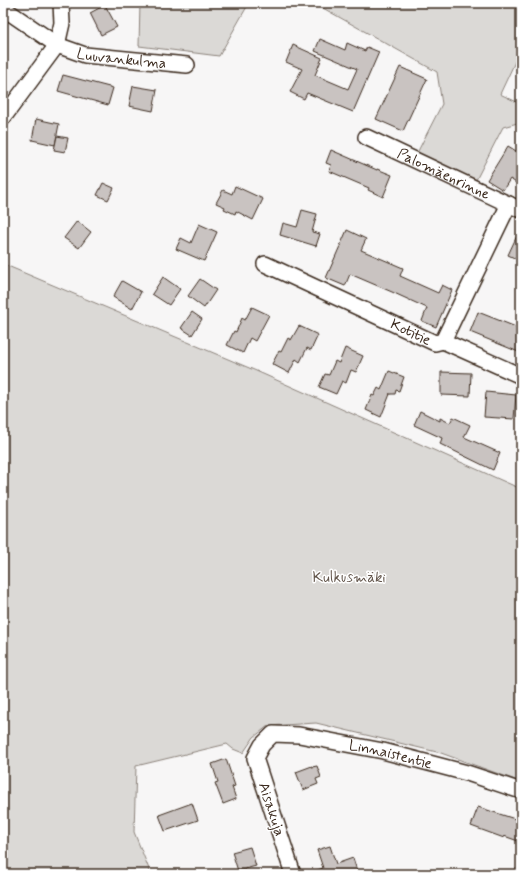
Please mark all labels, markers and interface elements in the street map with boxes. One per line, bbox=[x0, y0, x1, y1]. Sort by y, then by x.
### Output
street label: Luuvankulma bbox=[74, 44, 167, 74]
street label: Palomäenrinne bbox=[394, 144, 493, 205]
street label: Kotitie bbox=[387, 315, 434, 351]
park label: Kulkusmäki bbox=[312, 568, 386, 588]
street label: Linnaistentie bbox=[347, 736, 434, 774]
street label: Aisakuja bbox=[253, 780, 289, 839]

